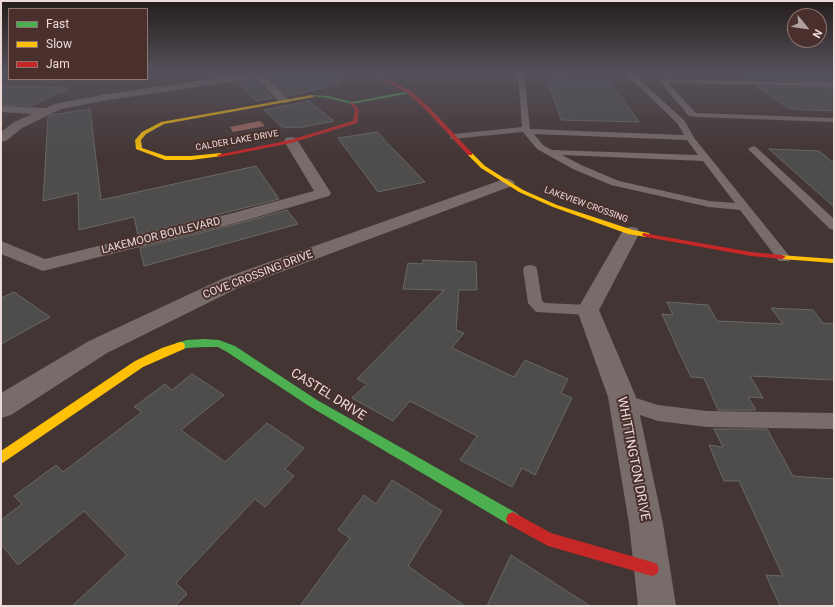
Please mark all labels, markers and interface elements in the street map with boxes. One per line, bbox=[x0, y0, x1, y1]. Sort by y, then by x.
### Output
legend bbox=[8, 8, 148, 80]
north arrow bbox=[787, 8, 827, 48]
text: Fast bbox=[46, 17, 69, 31]
text: N bbox=[809, 27, 825, 40]
text: Slow bbox=[46, 37, 72, 51]
text: Jam bbox=[46, 57, 70, 71]
street label: CALDER LAKE DRIVE bbox=[195, 128, 279, 154]
street label: LAKEVIEW CROSSING bbox=[543, 185, 629, 225]
street label: LAKEMOOR BOULEVARD bbox=[100, 215, 222, 257]
street label: COVE CROSSING DRIVE bbox=[201, 248, 315, 302]
street label: CASTEL DRIVE bbox=[287, 366, 369, 424]
street label: WHITTINGTON DRIVE bbox=[613, 396, 653, 522]

